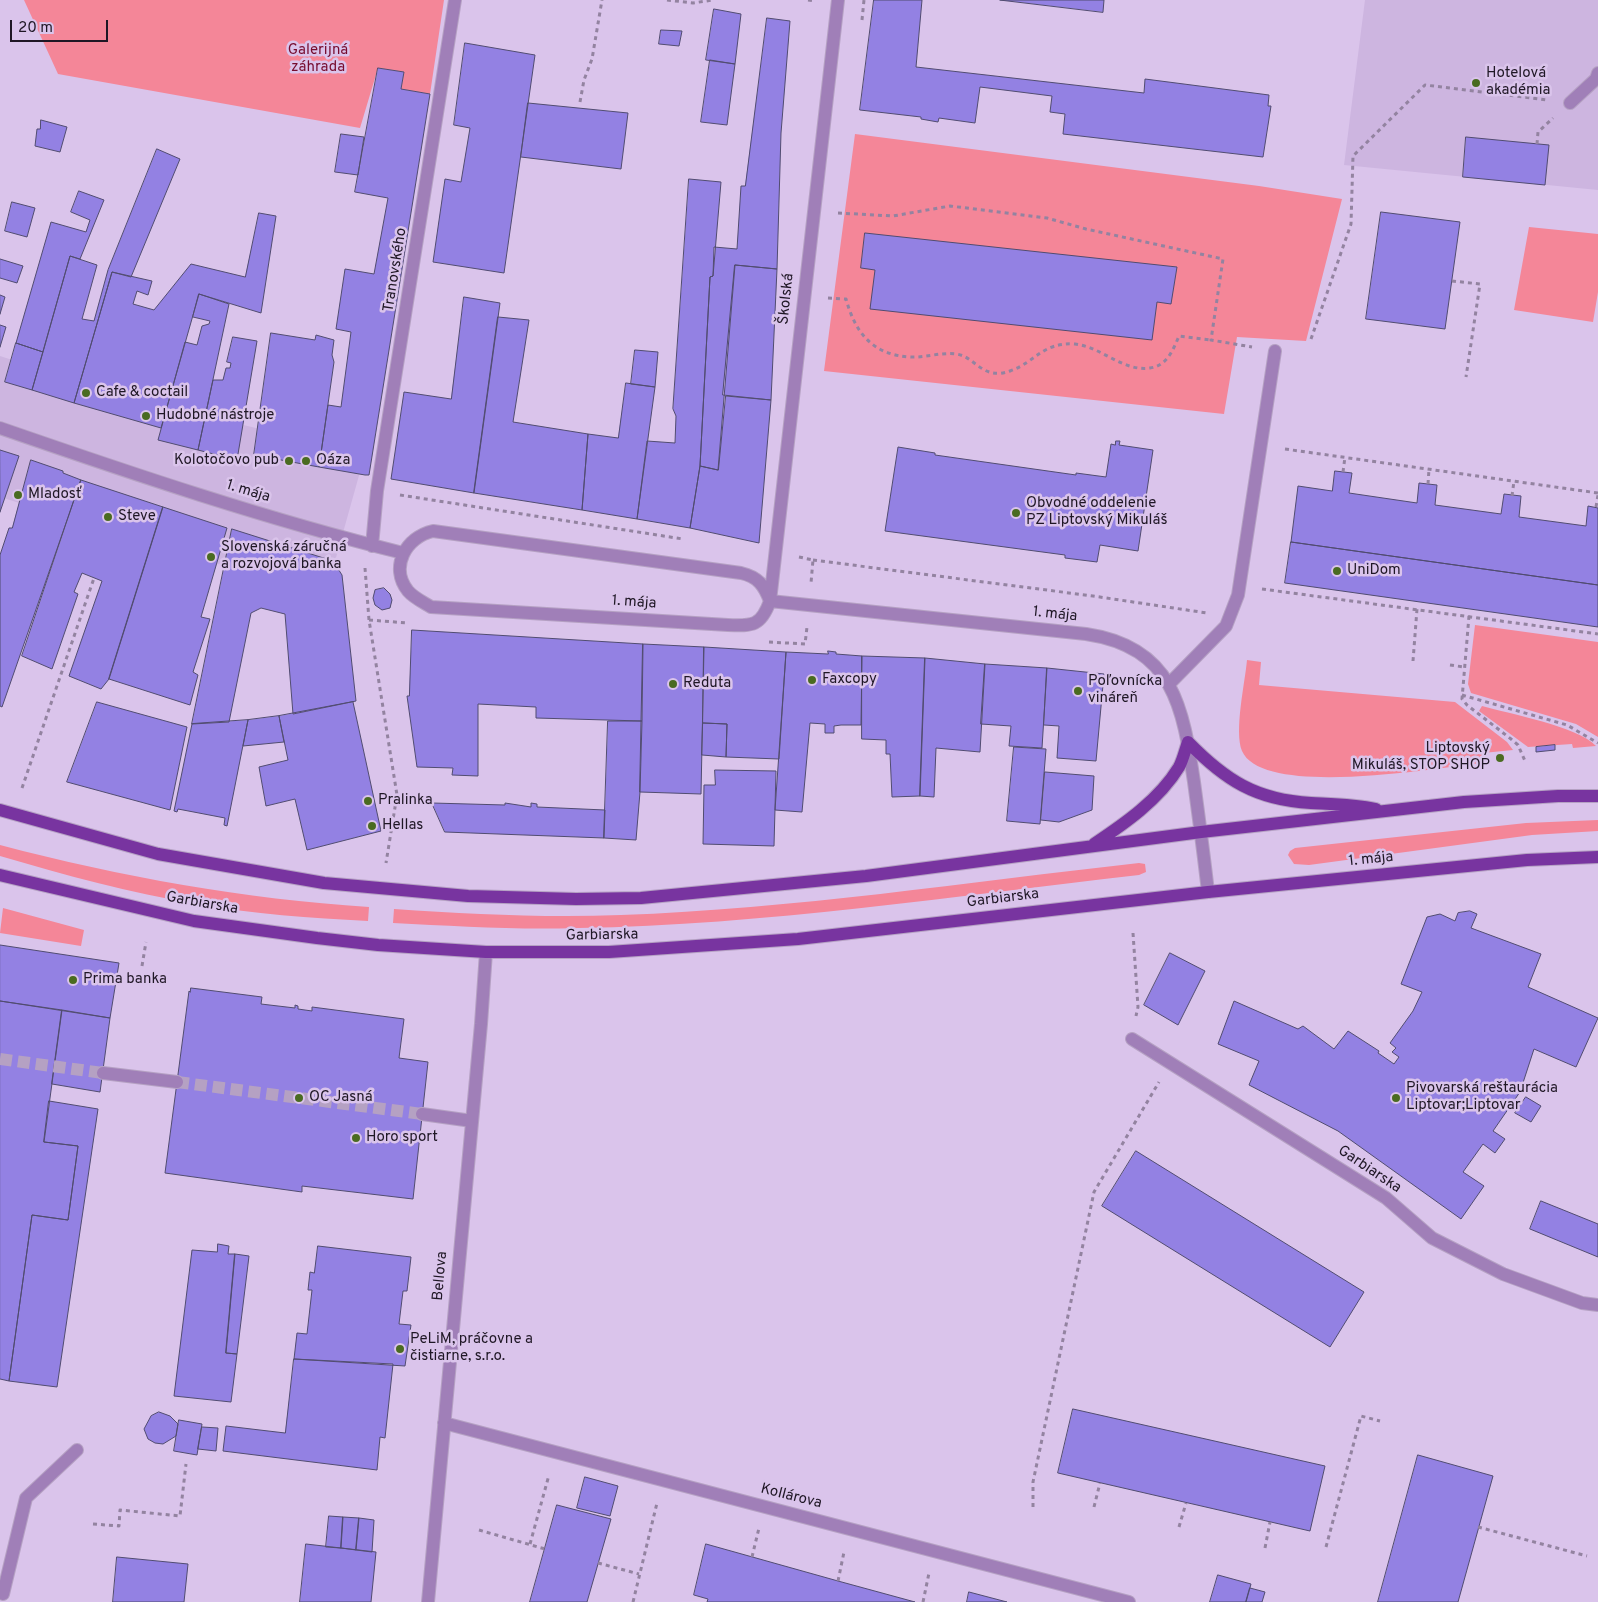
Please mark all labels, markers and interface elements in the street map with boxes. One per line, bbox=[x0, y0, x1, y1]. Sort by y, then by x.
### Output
scale bar bbox=[12, 10, 110, 42]
text: 20 m bbox=[18, 19, 53, 38]
park label: Galerijná záhrada bbox=[288, 42, 348, 77]
place label: Hotelová akadémia bbox=[1486, 65, 1550, 100]
marker: Hotelová akadémia bbox=[1470, 77, 1482, 89]
street label: Tranovského bbox=[380, 227, 412, 313]
street label: Školská bbox=[775, 272, 799, 326]
place label: Cafe & coctail bbox=[96, 384, 188, 402]
marker: Cafe & coctail bbox=[80, 387, 92, 399]
place label: Hudobné nástroje bbox=[156, 407, 274, 425]
marker: Hudobné nástroje bbox=[140, 410, 152, 422]
place label: Kolotočovo pub bbox=[174, 452, 279, 470]
place label: Oáza bbox=[316, 452, 350, 470]
marker: Kolotočovo pub bbox=[283, 455, 295, 467]
marker: Oáza bbox=[300, 455, 312, 467]
street label: 1. mája bbox=[224, 477, 272, 507]
place label: Mladosť bbox=[28, 486, 82, 504]
marker: Mladosť bbox=[12, 489, 24, 501]
place label: Obvodné oddelenie PZ Liptovský Mikuláš bbox=[1026, 495, 1167, 530]
marker: Obvodné oddelenie PZ Liptovský Mikuláš bbox=[1010, 507, 1022, 519]
place label: Steve bbox=[118, 508, 156, 526]
marker: Steve bbox=[102, 511, 114, 523]
place label: Slovenská záručná a rozvojová banka bbox=[221, 539, 347, 574]
marker: Slovenská záručná a rozvojová banka bbox=[205, 551, 217, 563]
place label: UniDom bbox=[1347, 562, 1401, 580]
marker: UniDom bbox=[1331, 565, 1343, 577]
street label: 1. mája bbox=[611, 592, 657, 614]
street label: 1. mája bbox=[1032, 604, 1078, 626]
place label: Faxcopy bbox=[822, 671, 877, 689]
place label: Poľovnícka vináreň bbox=[1088, 673, 1162, 708]
marker: Faxcopy bbox=[806, 674, 818, 686]
place label: Reduta bbox=[683, 675, 731, 693]
marker: Reduta bbox=[667, 678, 679, 690]
marker: Poľovnícka vináreň bbox=[1072, 685, 1084, 697]
place label: Liptovský Mikuláš, STOP SHOP bbox=[1352, 740, 1490, 775]
marker: Liptovský Mikuláš, STOP SHOP bbox=[1494, 752, 1506, 764]
place label: Pralinka bbox=[378, 792, 433, 810]
marker: Pralinka bbox=[362, 795, 374, 807]
place label: Hellas bbox=[382, 817, 423, 835]
marker: Hellas bbox=[366, 820, 378, 832]
street label: 1. mája bbox=[1348, 849, 1394, 871]
street label: Garbiarska bbox=[966, 886, 1040, 912]
street label: Garbiarska bbox=[165, 889, 239, 919]
street label: Garbiarska bbox=[566, 926, 638, 946]
place label: Prima banka bbox=[83, 971, 167, 989]
marker: Prima banka bbox=[67, 974, 79, 986]
place label: Pivovarská reštaurácia Liptovar;Liptovar bbox=[1406, 1080, 1558, 1115]
place label: OC Jasná bbox=[309, 1089, 373, 1107]
marker: OC Jasná bbox=[293, 1092, 305, 1104]
marker: Pivovarská reštaurácia Liptovar;Liptovar bbox=[1390, 1092, 1402, 1104]
place label: Horo sport bbox=[366, 1129, 438, 1147]
marker: Horo sport bbox=[350, 1132, 362, 1144]
street label: Garbiarska bbox=[1334, 1142, 1404, 1198]
street label: Bellova bbox=[430, 1251, 452, 1301]
place label: PeLiM, práčovne a čistiarne, s.r.o. bbox=[410, 1331, 533, 1366]
marker: PeLiM, práčovne a čistiarne, s.r.o. bbox=[394, 1343, 406, 1355]
street label: Kollárova bbox=[758, 1481, 824, 1513]

